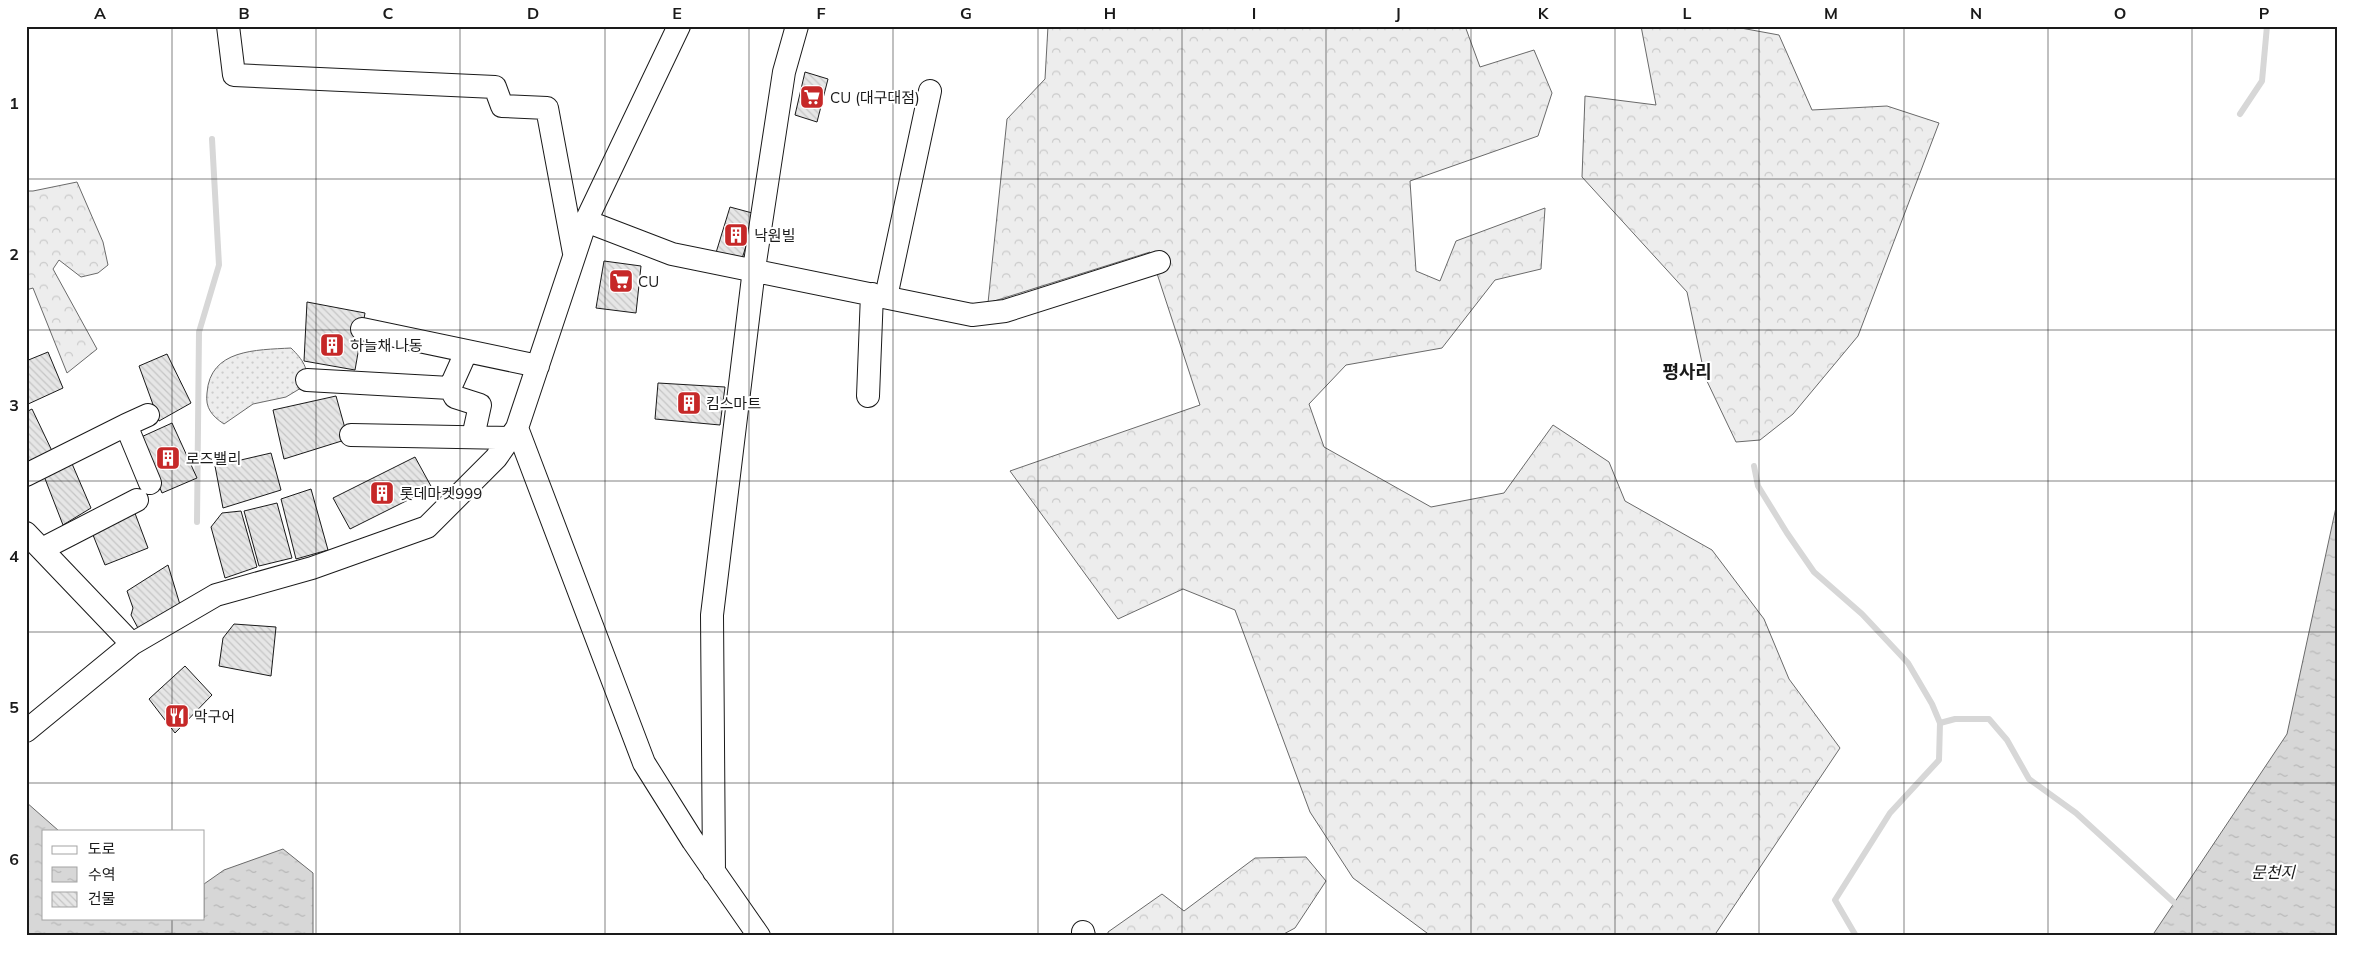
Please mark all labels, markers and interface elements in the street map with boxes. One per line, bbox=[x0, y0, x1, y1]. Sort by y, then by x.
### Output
text: A bbox=[94, 3, 106, 23]
text: B bbox=[238, 3, 250, 23]
text: C bbox=[383, 3, 394, 23]
text: D bbox=[527, 3, 539, 23]
text: E bbox=[672, 3, 682, 23]
text: F bbox=[816, 3, 826, 23]
text: G bbox=[960, 3, 972, 23]
text: H bbox=[1104, 3, 1116, 23]
text: I bbox=[1252, 3, 1256, 23]
text: J bbox=[1395, 3, 1401, 23]
text: K bbox=[1538, 3, 1550, 23]
text: L bbox=[1683, 3, 1692, 23]
text: M bbox=[1824, 3, 1838, 23]
text: N bbox=[1970, 3, 1982, 23]
text: O bbox=[2114, 3, 2126, 23]
text: P bbox=[2259, 3, 2270, 23]
supermarket icon: CU (대구대점) bbox=[799, 84, 825, 110]
place label: CU (대구대점) bbox=[830, 88, 920, 107]
text: 1 bbox=[9, 93, 19, 113]
building icon: 낙원빌 bbox=[723, 222, 749, 248]
place label: 낙원빌 bbox=[754, 226, 795, 245]
text: 2 bbox=[9, 244, 19, 264]
supermarket icon: CU bbox=[608, 268, 634, 294]
place label: CU bbox=[638, 272, 659, 291]
building icon: 하늘채 나동 bbox=[319, 332, 345, 358]
place label: 하늘채 나동 bbox=[350, 336, 423, 355]
district label: 평사리 bbox=[1662, 360, 1712, 383]
building icon: 킴스마트 bbox=[676, 390, 702, 416]
place label: 킴스마트 bbox=[706, 394, 761, 413]
text: 3 bbox=[9, 395, 19, 415]
building icon: 로즈밸리 bbox=[155, 445, 181, 471]
place label: 로즈밸리 bbox=[186, 449, 241, 468]
building icon: 롯데마켓999 bbox=[369, 480, 395, 506]
place label: 롯데마켓999 bbox=[400, 484, 482, 503]
text: 4 bbox=[9, 546, 19, 566]
text: 5 bbox=[9, 697, 19, 717]
restaurant icon: 막구어 bbox=[164, 703, 190, 729]
place label: 막구어 bbox=[194, 707, 235, 726]
legend bbox=[42, 830, 205, 920]
text: 도로 bbox=[88, 839, 116, 858]
text: 6 bbox=[9, 849, 19, 869]
water label: 문천지 bbox=[2251, 862, 2296, 882]
text: 수역 bbox=[88, 865, 116, 884]
text: 건물 bbox=[88, 889, 116, 908]

